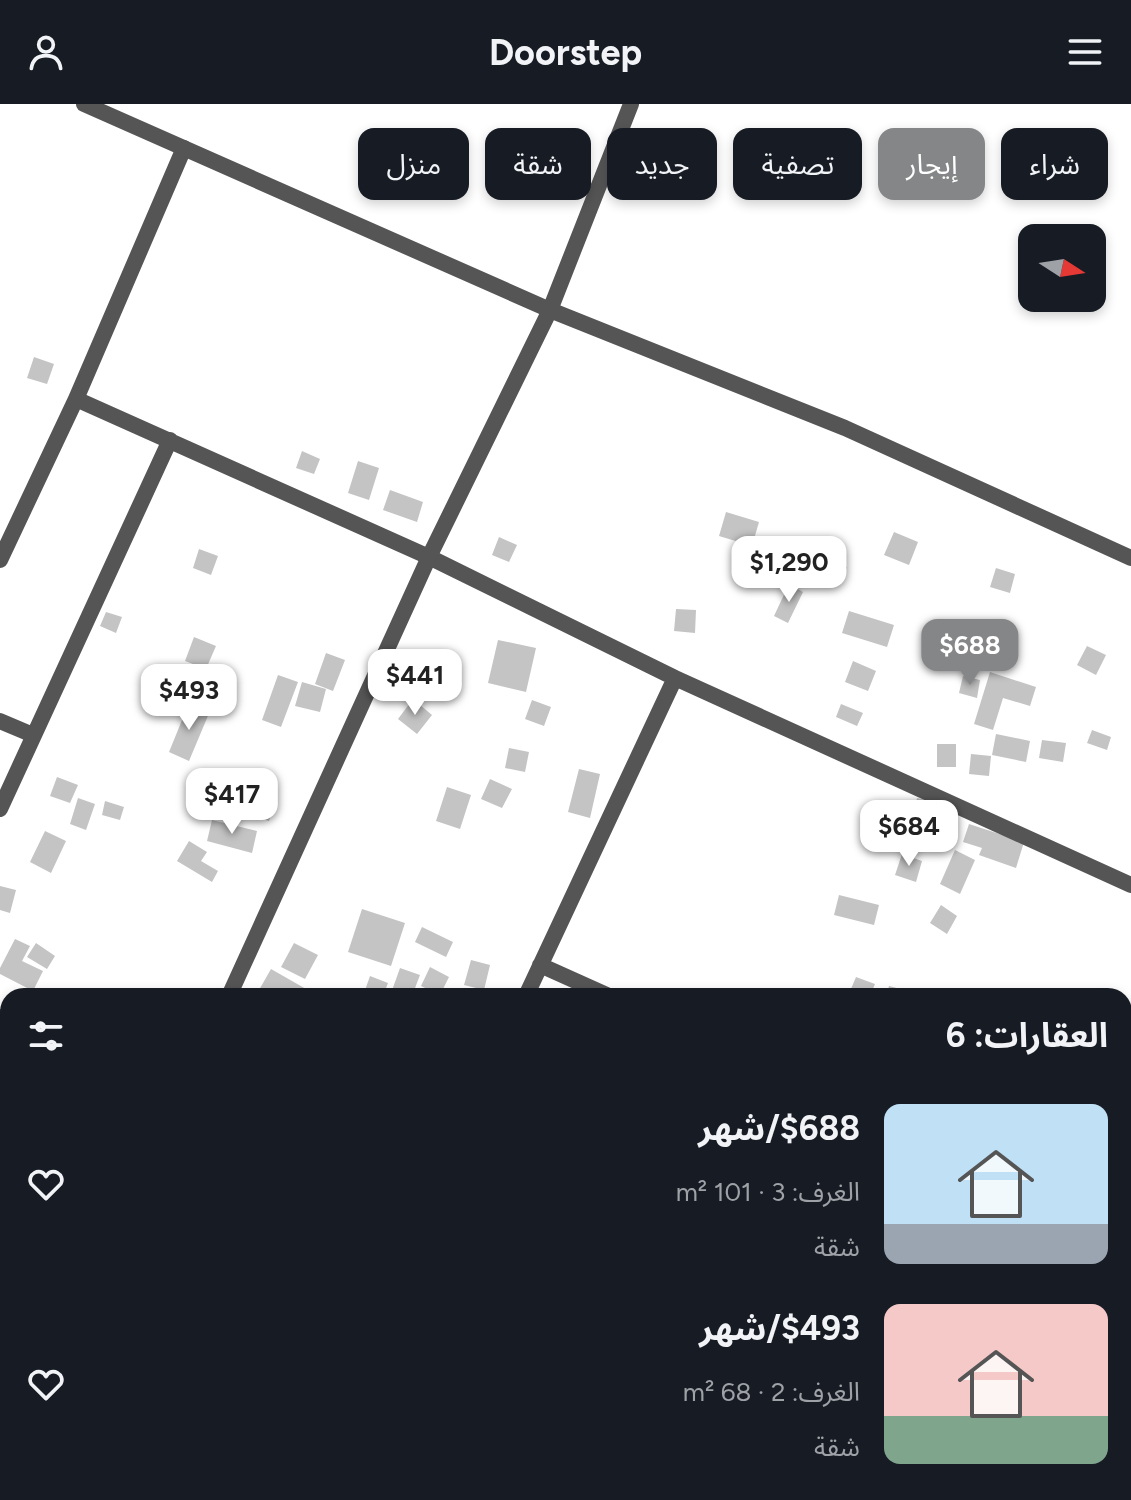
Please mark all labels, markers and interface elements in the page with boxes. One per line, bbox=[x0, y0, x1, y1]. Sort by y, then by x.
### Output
icon: person bbox=[24, 30, 68, 74]
icon: menu bbox=[1063, 30, 1107, 74]
text: Doorstep bbox=[489, 31, 642, 74]
chip: منزل bbox=[358, 128, 469, 200]
chip: شقة bbox=[485, 128, 591, 200]
chip: جديد bbox=[607, 128, 717, 200]
chip: تصفية bbox=[733, 128, 862, 200]
chip: إيجار bbox=[878, 128, 985, 200]
chip: شراء bbox=[1001, 128, 1108, 200]
north arrow bbox=[1018, 224, 1106, 312]
map controls bbox=[1018, 224, 1106, 312]
pin: $1,290 bbox=[724, 536, 854, 604]
text: $1,290 bbox=[749, 546, 829, 578]
pin: $688 bbox=[923, 619, 1017, 687]
text: $688 bbox=[939, 629, 1001, 661]
pin: $441 bbox=[368, 649, 462, 717]
text: $441 bbox=[386, 659, 444, 691]
pin: $493 bbox=[142, 664, 236, 732]
text: $493 bbox=[159, 674, 219, 706]
pin: $417 bbox=[185, 768, 279, 836]
text: $417 bbox=[204, 778, 260, 810]
pin: $684 bbox=[862, 800, 956, 868]
text: $684 bbox=[878, 810, 940, 842]
icon: filters bbox=[24, 1014, 68, 1058]
text: العقارات: 6 bbox=[946, 1015, 1108, 1056]
text: $688/شهر bbox=[698, 1108, 860, 1149]
icon: home bbox=[948, 1136, 1044, 1232]
icon: heart bbox=[24, 1162, 68, 1206]
text: الغرف: 3 · 101 m² bbox=[676, 1176, 860, 1208]
text: شقة bbox=[814, 1231, 860, 1263]
text: $493/شهر bbox=[699, 1308, 860, 1349]
icon: home bbox=[948, 1336, 1044, 1432]
icon: heart bbox=[24, 1362, 68, 1406]
text: الغرف: 2 · 68 m² bbox=[683, 1376, 860, 1408]
text: شقة bbox=[814, 1431, 860, 1463]

